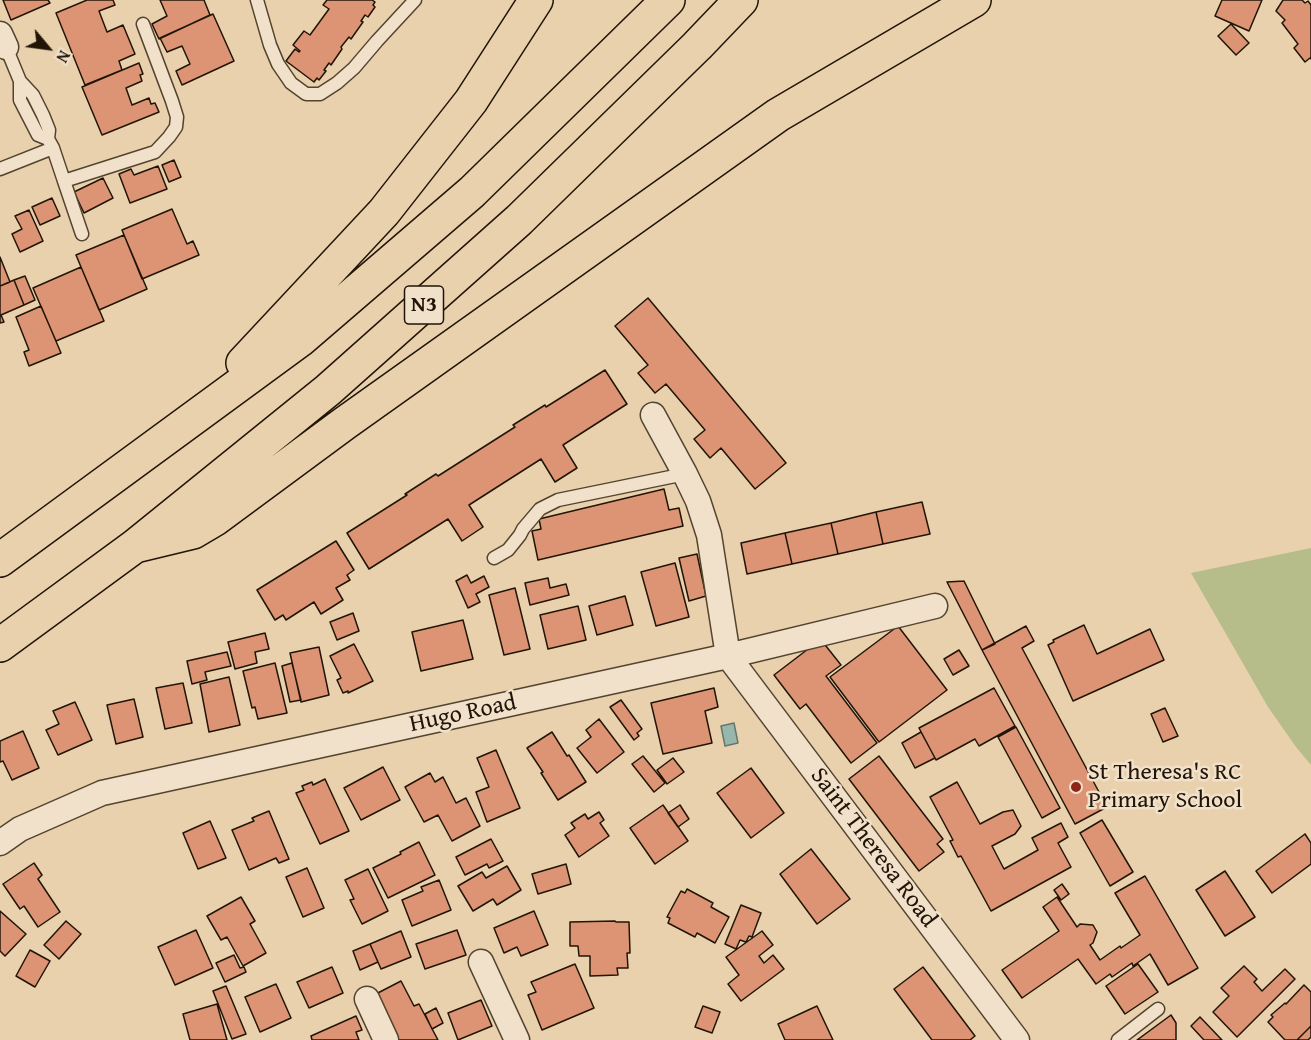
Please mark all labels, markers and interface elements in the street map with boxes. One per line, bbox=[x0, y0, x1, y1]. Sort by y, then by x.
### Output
north arrow bbox=[18, 18, 78, 78]
text: N bbox=[51, 46, 77, 67]
road number: N3 bbox=[404, 286, 444, 324]
street label: Hugo Road bbox=[407, 689, 519, 739]
place label: St Theresa's RC Primary School bbox=[1088, 759, 1242, 815]
street label: Saint Theresa Road bbox=[804, 763, 942, 933]
marker: St Theresa's RC Primary School bbox=[1069, 780, 1083, 794]

